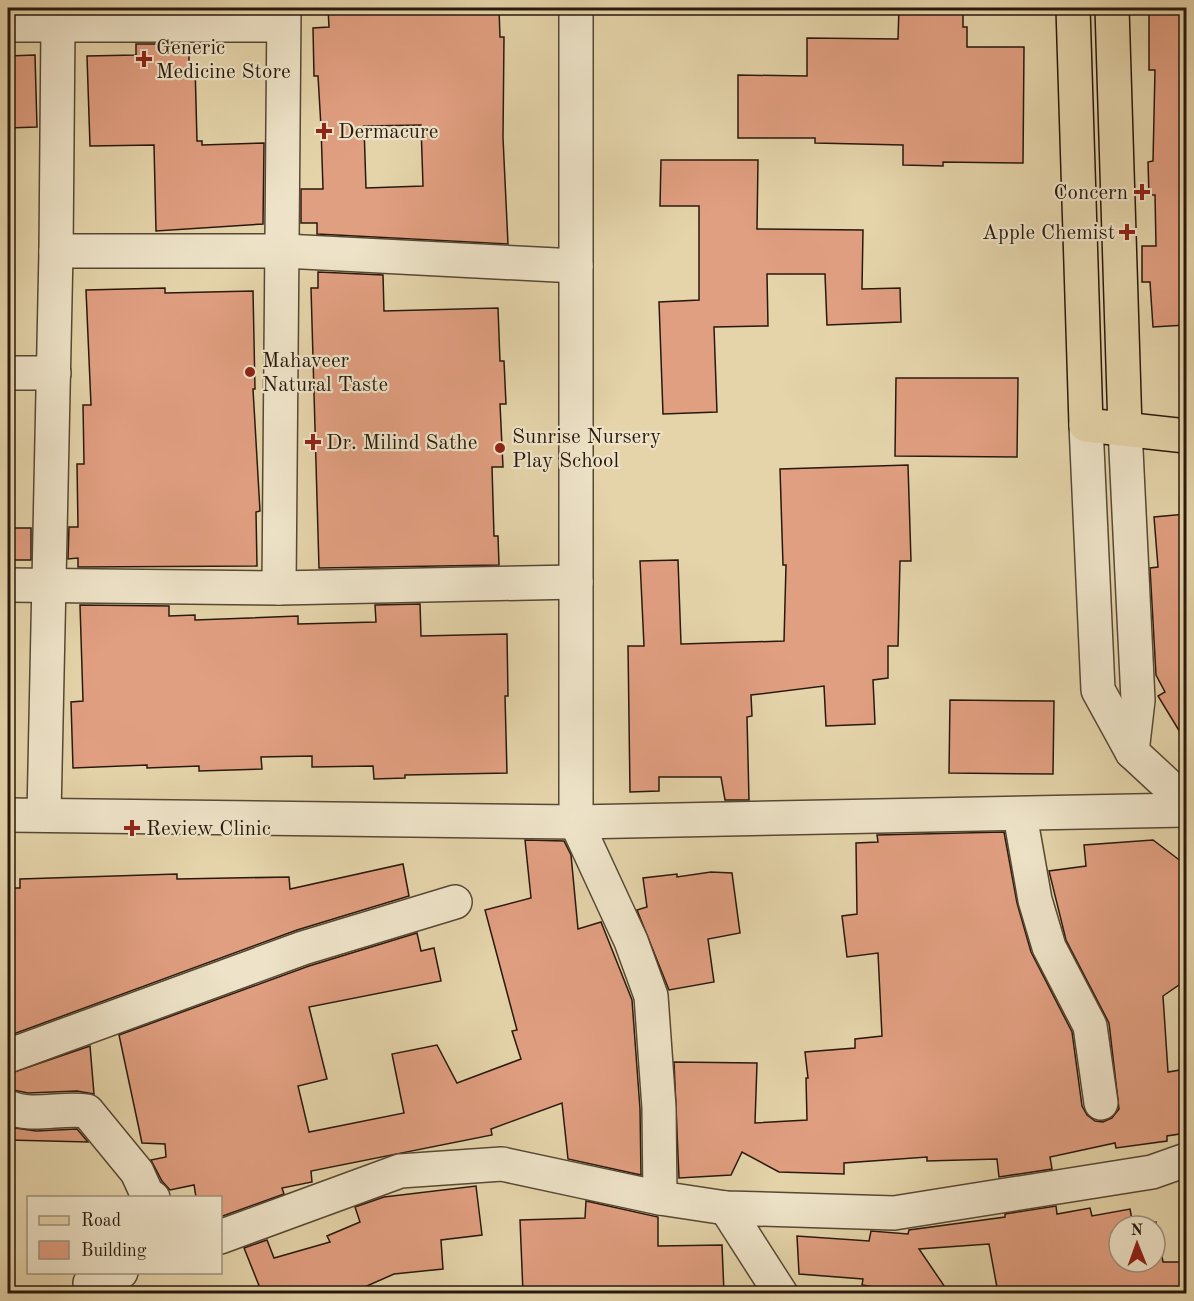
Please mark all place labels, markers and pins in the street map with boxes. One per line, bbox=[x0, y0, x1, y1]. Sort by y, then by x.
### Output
place label: Generic Medicine Store bbox=[156, 38, 291, 83]
marker: Generic Medicine Store bbox=[137, 52, 151, 66]
marker: Dermacure bbox=[315, 122, 333, 140]
place label: Dermacure bbox=[338, 122, 438, 143]
place label: Concern bbox=[1053, 183, 1128, 204]
marker: Concern bbox=[1133, 183, 1151, 201]
place label: Apple Chemist bbox=[982, 223, 1115, 244]
marker: Apple Chemist bbox=[1120, 225, 1134, 239]
place label: Mahaveer Natural Taste bbox=[262, 351, 388, 396]
marker: Mahaveer Natural Taste bbox=[243, 365, 257, 379]
place label: Sunrise Nursery Play School bbox=[512, 427, 661, 472]
marker: Dr. Milind Sathe bbox=[304, 433, 322, 451]
place label: Dr. Milind Sathe bbox=[326, 433, 477, 454]
marker: Sunrise Nursery Play School bbox=[493, 441, 507, 455]
marker: Review Clinic bbox=[123, 819, 141, 837]
place label: Review Clinic bbox=[146, 819, 271, 840]

